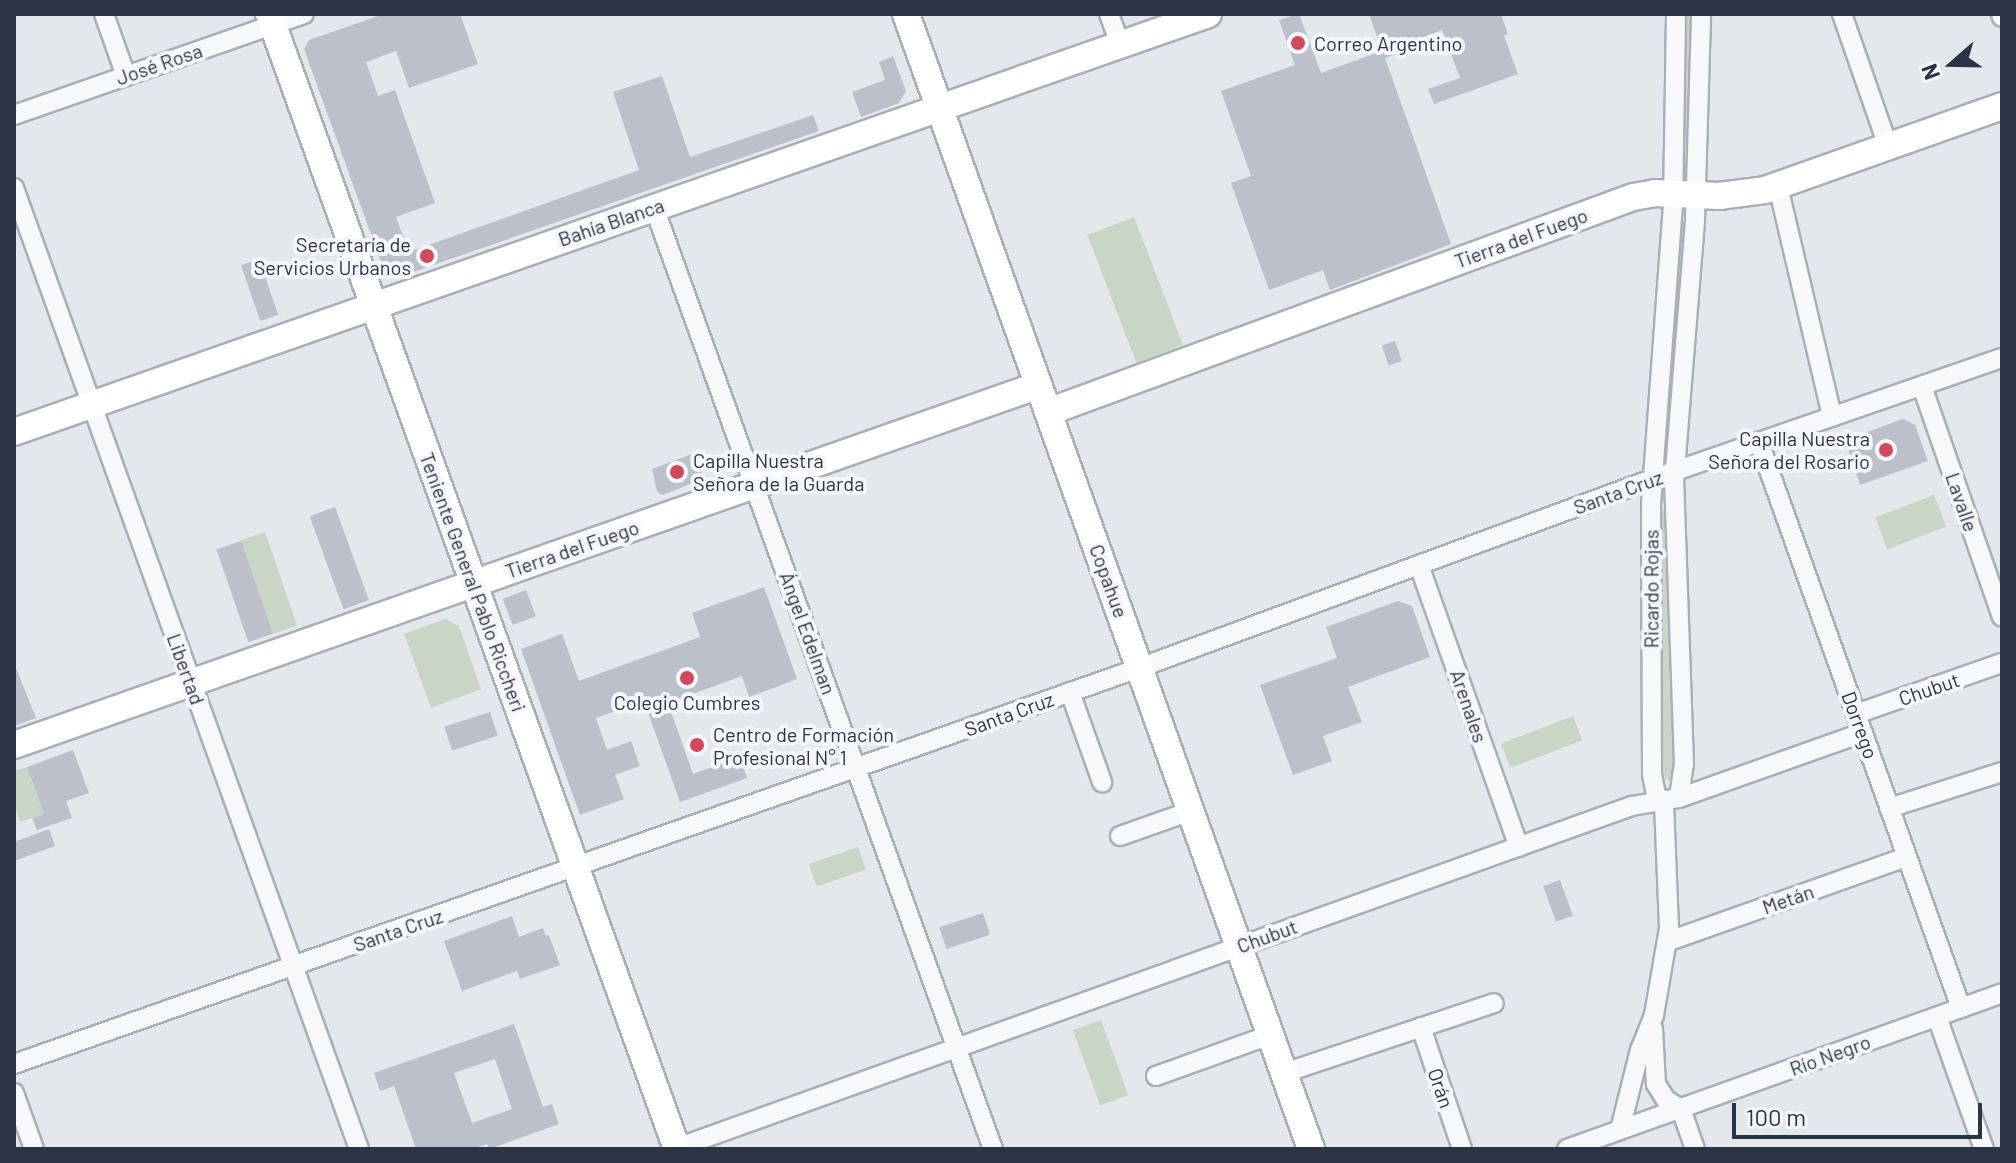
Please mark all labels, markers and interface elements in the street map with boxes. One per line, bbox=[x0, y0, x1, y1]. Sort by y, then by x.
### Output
north arrow bbox=[1912, 24, 1992, 104]
place label: Correo Argentino bbox=[1314, 31, 1462, 55]
marker: Correo Argentino bbox=[1289, 34, 1307, 52]
street label: José Rosa bbox=[113, 38, 205, 90]
text: N bbox=[1915, 61, 1944, 84]
street label: Bahía Blanca bbox=[555, 193, 667, 251]
street label: Tierra del Fuego bbox=[1451, 203, 1591, 273]
place label: Secretaría de Servicios Urbanos bbox=[254, 232, 411, 279]
marker: Secretaría de Servicios Urbanos bbox=[418, 247, 436, 265]
place label: Capilla Nuestra Señora del Rosario bbox=[1708, 426, 1870, 473]
marker: Capilla Nuestra Señora del Rosario bbox=[1877, 441, 1895, 459]
place label: Capilla Nuestra Señora de la Guarda bbox=[693, 448, 864, 495]
street label: Teniente General Pablo Riccheri bbox=[415, 449, 531, 715]
marker: Capilla Nuestra Señora de la Guarda bbox=[668, 463, 686, 481]
street label: Santa Cruz bbox=[1570, 465, 1666, 519]
street label: Lavalle bbox=[1941, 469, 1983, 535]
street label: Tierra del Fuego bbox=[502, 515, 642, 583]
street label: Ricardo Rojas bbox=[1639, 530, 1663, 648]
street label: Copahue bbox=[1085, 541, 1133, 621]
street label: Ángel Edelman bbox=[775, 568, 841, 698]
street label: Libertad bbox=[162, 630, 210, 708]
street label: Arenales bbox=[1445, 666, 1493, 746]
street label: Chubut bbox=[1896, 667, 1962, 711]
marker: Colegio Cumbres bbox=[678, 669, 696, 687]
street label: Santa Cruz bbox=[961, 687, 1057, 741]
street label: Dorrego bbox=[1837, 688, 1883, 762]
place label: Colegio Cumbres bbox=[614, 690, 760, 714]
place label: Centro de Formación Profesional N° 1 bbox=[713, 722, 894, 769]
marker: Centro de Formación Profesional N° 1 bbox=[688, 736, 706, 754]
street label: Metán bbox=[1759, 879, 1817, 919]
street label: Santa Cruz bbox=[350, 903, 446, 957]
street label: Chubut bbox=[1234, 914, 1300, 958]
street label: Río Negro bbox=[1786, 1029, 1874, 1081]
street label: Orán bbox=[1423, 1065, 1459, 1111]
scale bar bbox=[1736, 1087, 1986, 1137]
text: 100 m bbox=[1746, 1102, 1806, 1131]

